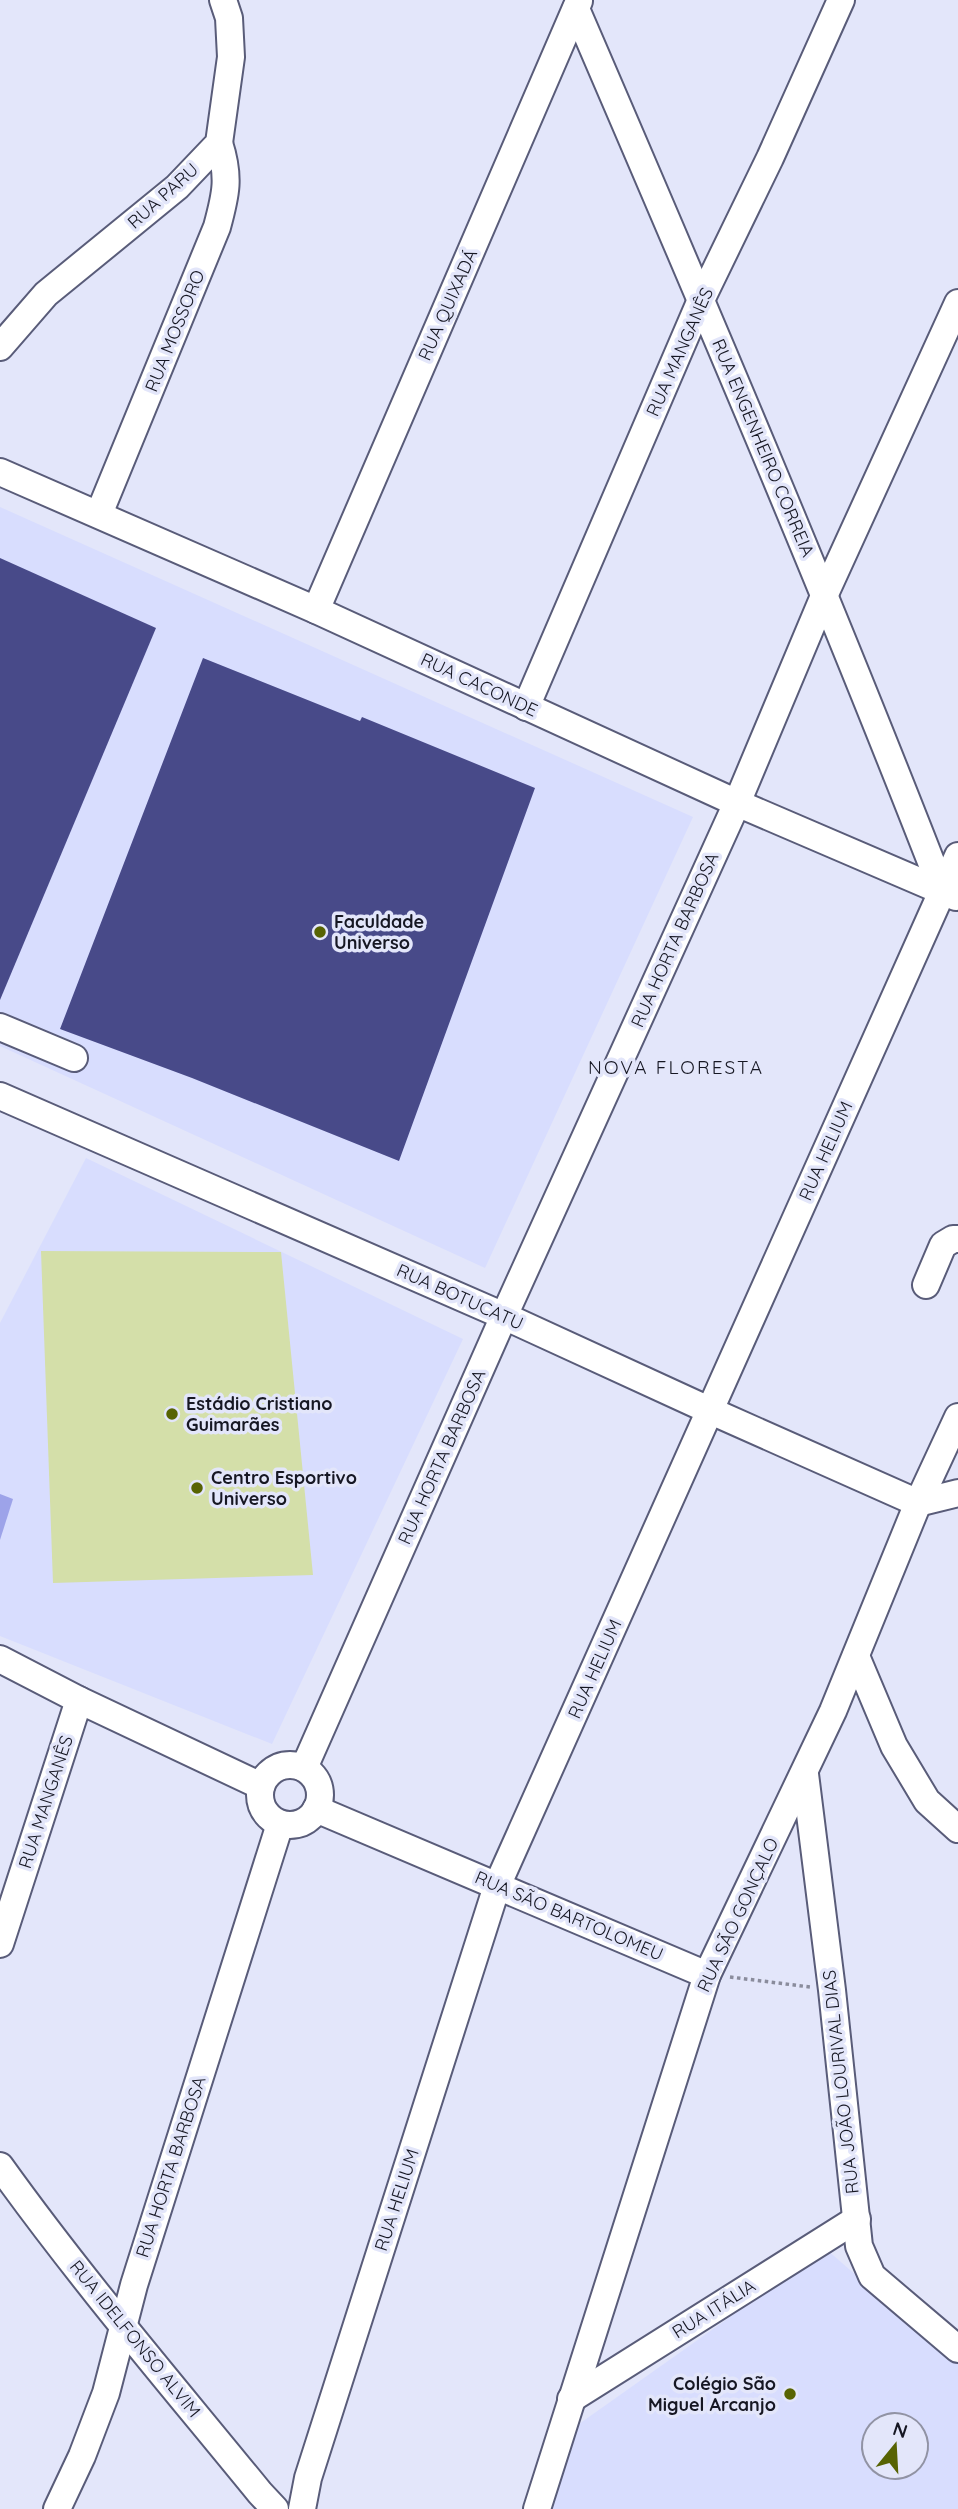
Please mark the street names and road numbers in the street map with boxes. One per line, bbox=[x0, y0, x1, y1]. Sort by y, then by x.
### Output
street label: RUA PARU bbox=[122, 158, 203, 234]
street label: RUA QUIXADÁ bbox=[413, 245, 483, 364]
street label: RUA MOSSORO bbox=[140, 266, 209, 395]
street label: RUA MANGANÊS bbox=[641, 284, 718, 420]
street label: RUA ENGENHEIRO CORREIA bbox=[707, 335, 820, 561]
street label: RUA CACONDE bbox=[417, 647, 541, 722]
street label: RUA HORTA BARBOSA bbox=[626, 848, 724, 1031]
street label: RUA HELIUM bbox=[793, 1098, 858, 1204]
street label: RUA BOTUCATU bbox=[393, 1258, 527, 1335]
street label: RUA HORTA BARBOSA bbox=[393, 1365, 491, 1548]
street label: RUA HELIUM bbox=[562, 1616, 627, 1722]
street label: RUA MANGANÊS bbox=[13, 1732, 78, 1871]
street label: RUA SÃO GONÇALO bbox=[692, 1834, 783, 1996]
street label: RUA SÃO BARTOLOMEU bbox=[472, 1865, 667, 1966]
street label: RUA JOÃO LOURIVAL DIAS bbox=[817, 1969, 864, 2195]
street label: RUA HORTA BARBOSA bbox=[130, 2073, 211, 2260]
street label: RUA HELIUM bbox=[369, 2146, 424, 2254]
street label: RUA IDELFONSO ALVIM bbox=[65, 2255, 206, 2422]
street label: RUA ITÁLIA bbox=[668, 2274, 760, 2343]

